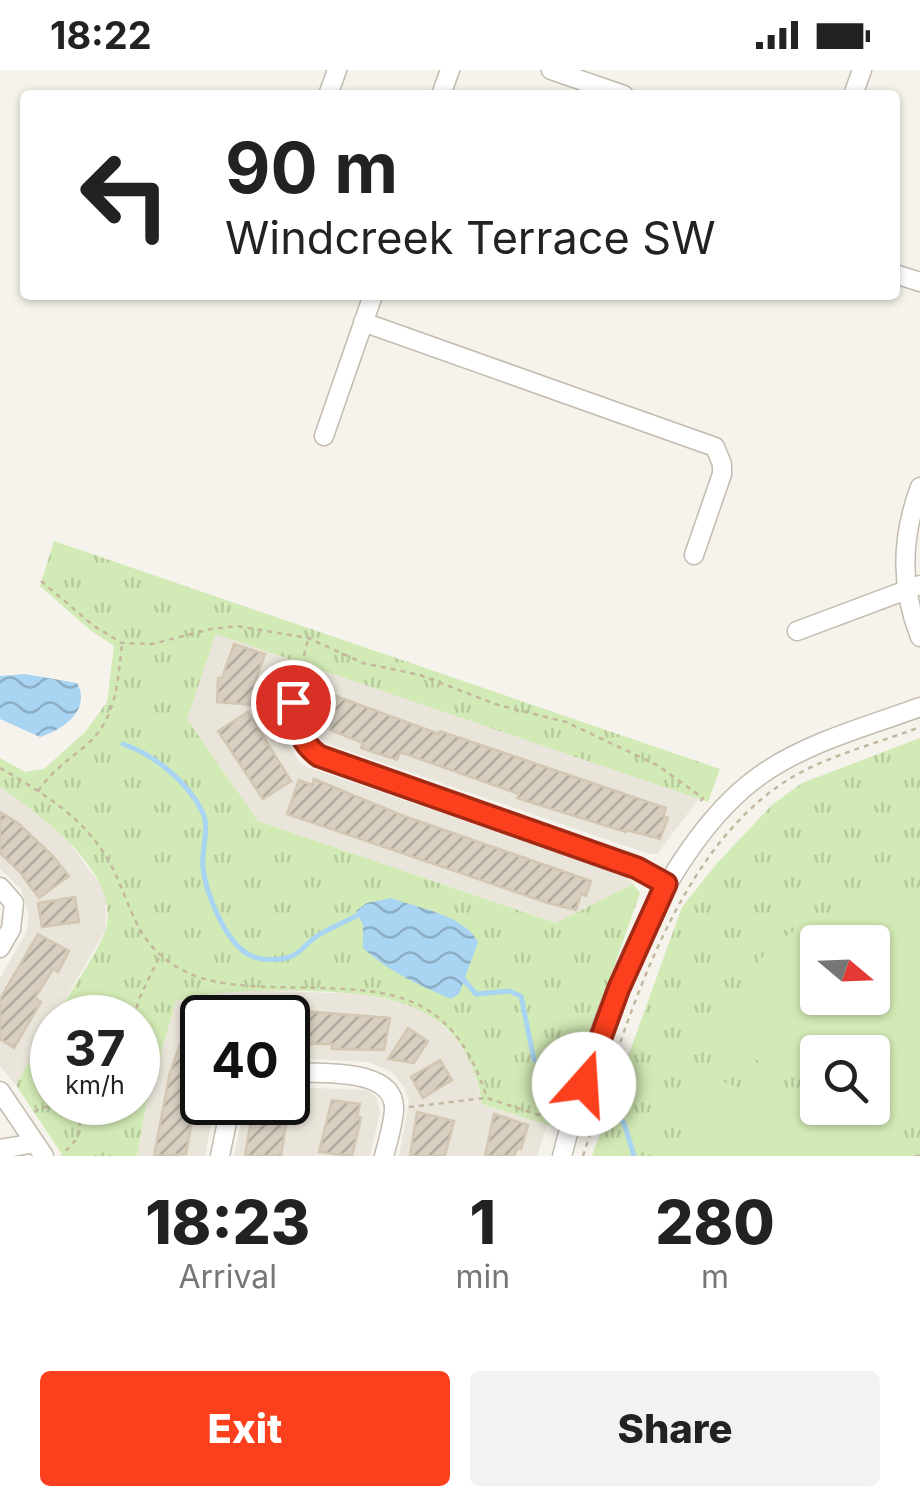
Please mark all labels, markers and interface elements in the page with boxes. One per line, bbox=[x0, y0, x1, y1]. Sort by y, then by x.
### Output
text: 18:22 bbox=[50, 12, 152, 58]
text: 90 m bbox=[225, 125, 398, 210]
icon: left bbox=[60, 130, 190, 260]
text: Windcreek Terrace SW bbox=[225, 210, 716, 265]
pin bbox=[251, 660, 336, 745]
icon: arrive bbox=[266, 675, 321, 730]
north arrow bbox=[800, 925, 890, 1015]
map controls bbox=[800, 925, 890, 1125]
speed limit sign: 40 bbox=[180, 995, 310, 1125]
text: 37 bbox=[64, 1018, 126, 1078]
position arrow bbox=[532, 1032, 636, 1136]
button: search bbox=[800, 1035, 890, 1125]
text: km/h bbox=[65, 1070, 125, 1100]
text: 18:23 bbox=[145, 1186, 310, 1258]
text: 1 bbox=[470, 1186, 496, 1258]
text: 280 bbox=[655, 1186, 775, 1258]
text: Arrival bbox=[178, 1257, 277, 1296]
text: min bbox=[455, 1257, 510, 1296]
text: m bbox=[701, 1257, 729, 1296]
button: Exit bbox=[40, 1371, 450, 1486]
button: Share bbox=[470, 1371, 880, 1486]

